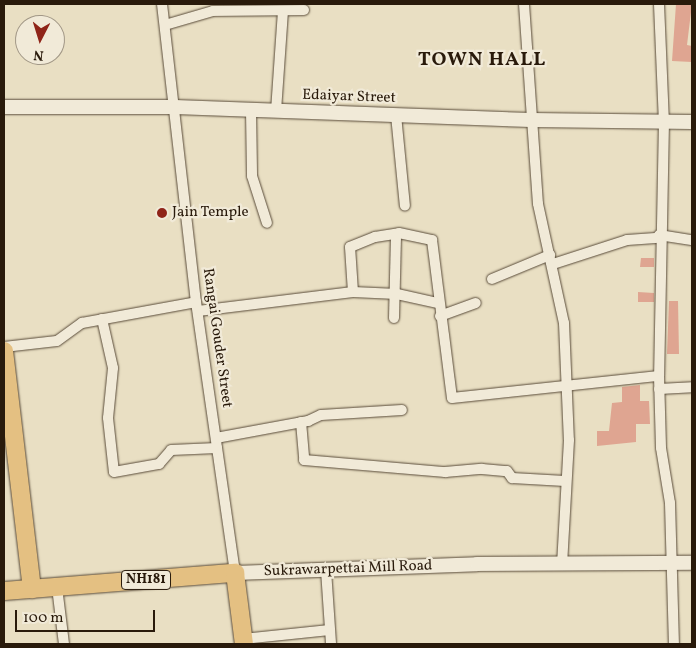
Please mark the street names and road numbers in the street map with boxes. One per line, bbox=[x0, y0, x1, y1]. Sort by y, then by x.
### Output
street label: Edaiyar Street bbox=[302, 86, 396, 108]
street label: Rangai Gouder Street bbox=[198, 267, 236, 409]
street label: Sukrawarpettai Mill Road bbox=[263, 557, 433, 581]
road number: NH181 bbox=[121, 568, 171, 592]

